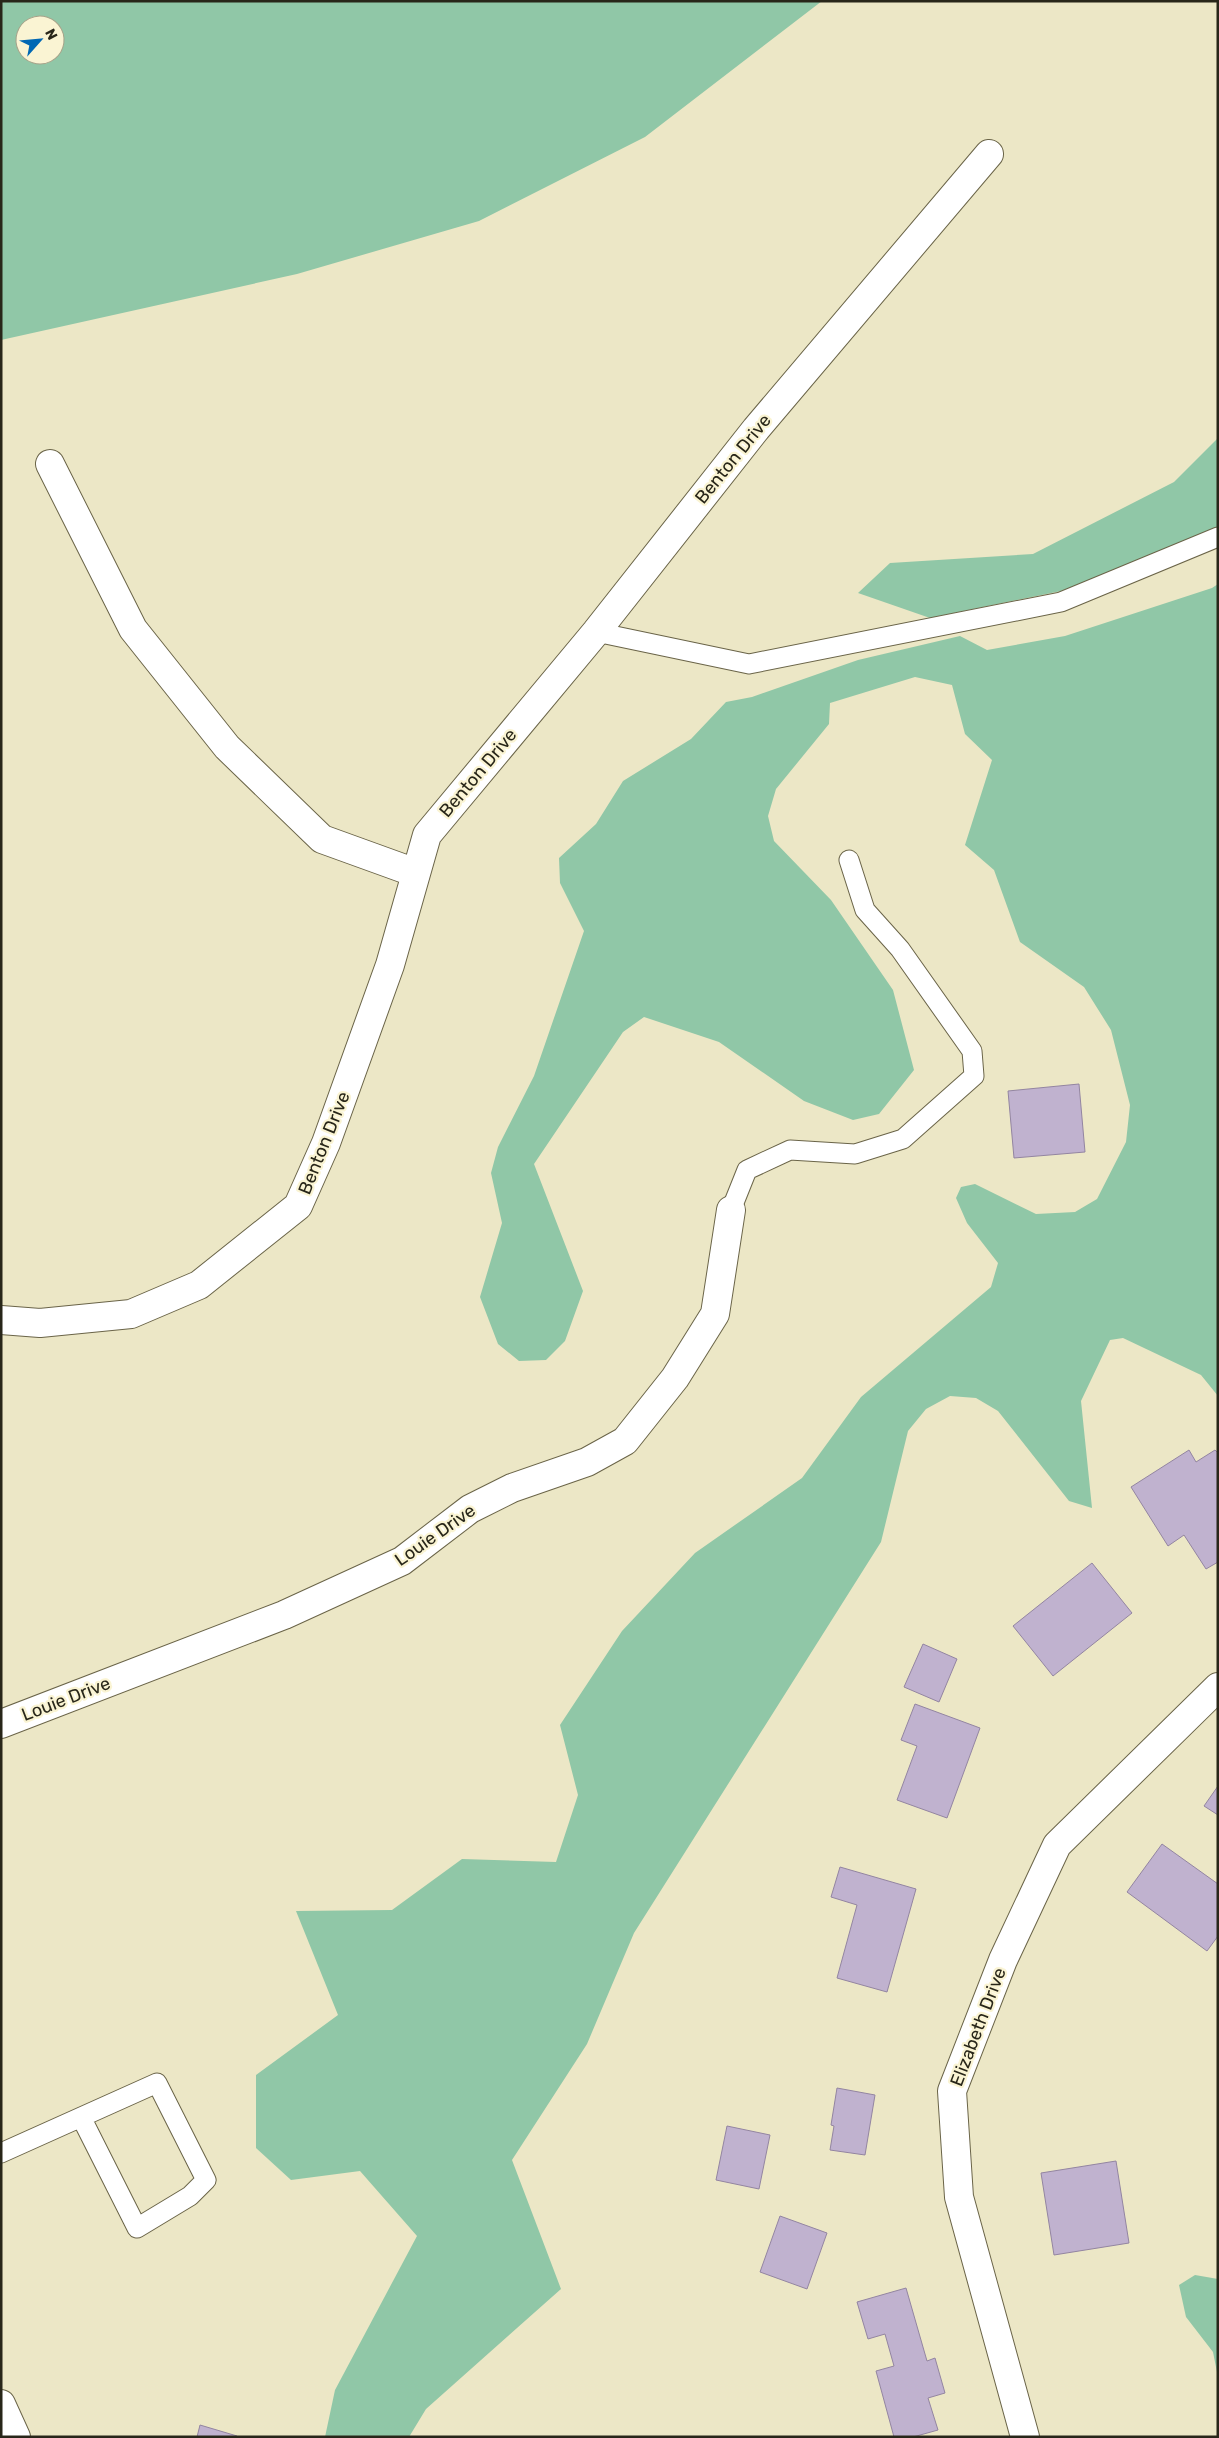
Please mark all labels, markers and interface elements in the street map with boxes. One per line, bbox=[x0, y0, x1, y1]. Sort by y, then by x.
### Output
north arrow bbox=[15, 15, 65, 65]
text: N bbox=[41, 26, 61, 43]
street label: Benton Drive bbox=[690, 410, 776, 508]
street label: Benton Drive bbox=[435, 724, 521, 822]
street label: Benton Drive bbox=[293, 1088, 355, 1198]
street label: Louie Drive bbox=[390, 1499, 480, 1571]
street label: Louie Drive bbox=[19, 1672, 113, 1726]
street label: Elizabeth Drive bbox=[945, 1965, 1011, 2089]

